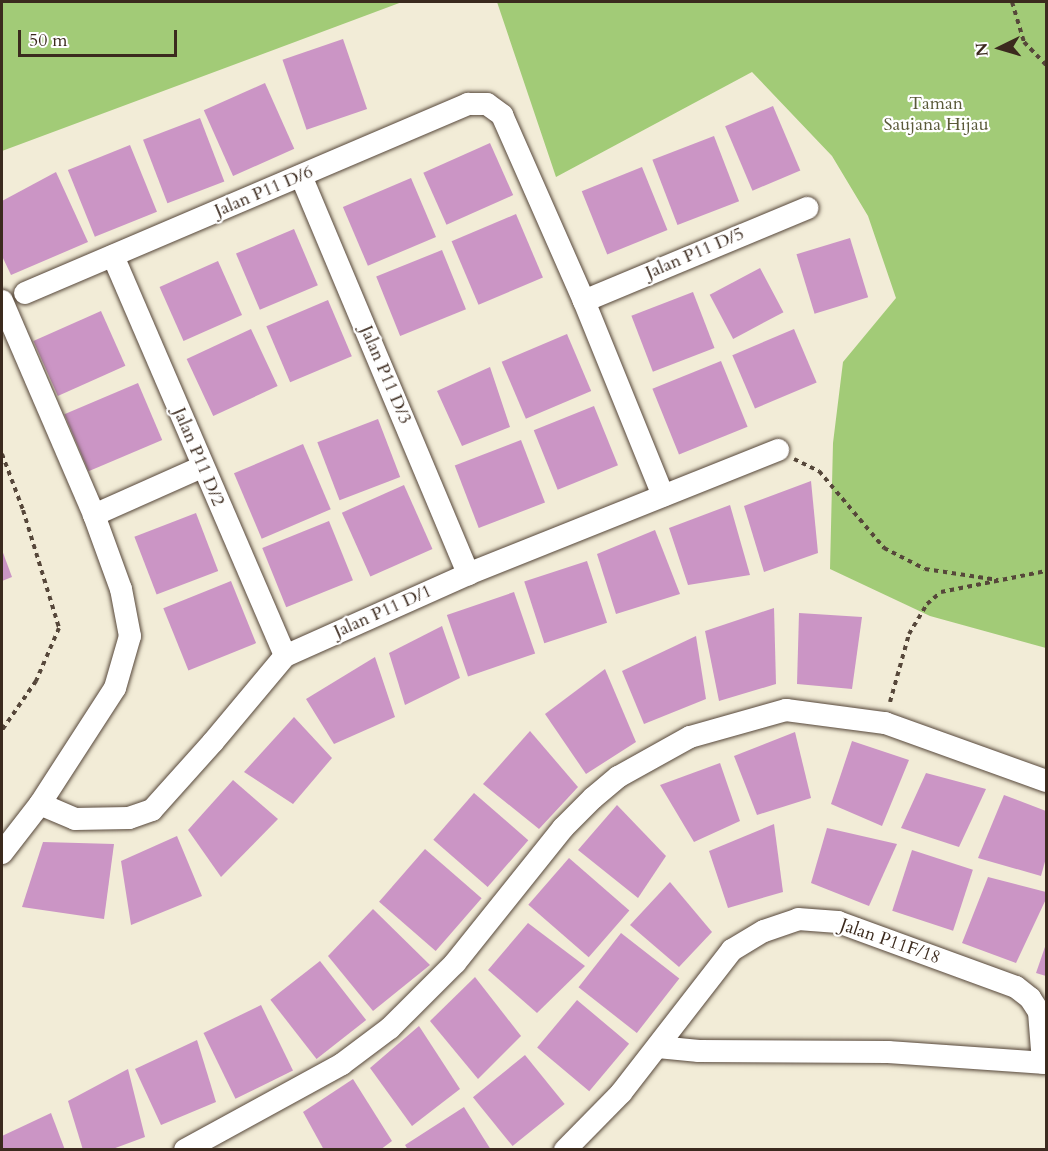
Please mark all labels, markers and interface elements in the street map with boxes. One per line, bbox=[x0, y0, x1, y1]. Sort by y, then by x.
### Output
scale bar bbox=[21, 18, 180, 56]
north arrow bbox=[970, 18, 1030, 78]
text: 50 m bbox=[29, 28, 68, 53]
text: N bbox=[971, 42, 994, 57]
park label: Taman Saujana Hijau bbox=[883, 94, 989, 136]
street label: Jalan P11 D/6 bbox=[212, 162, 316, 222]
street label: Jalan P11 D/5 bbox=[643, 224, 747, 284]
street label: Jalan P11 D/3 bbox=[355, 323, 415, 427]
street label: Jalan P11 D/2 bbox=[168, 405, 228, 509]
street label: Jalan P11 D/1 bbox=[331, 581, 435, 643]
street label: Jalan P11F/18 bbox=[837, 915, 943, 969]

